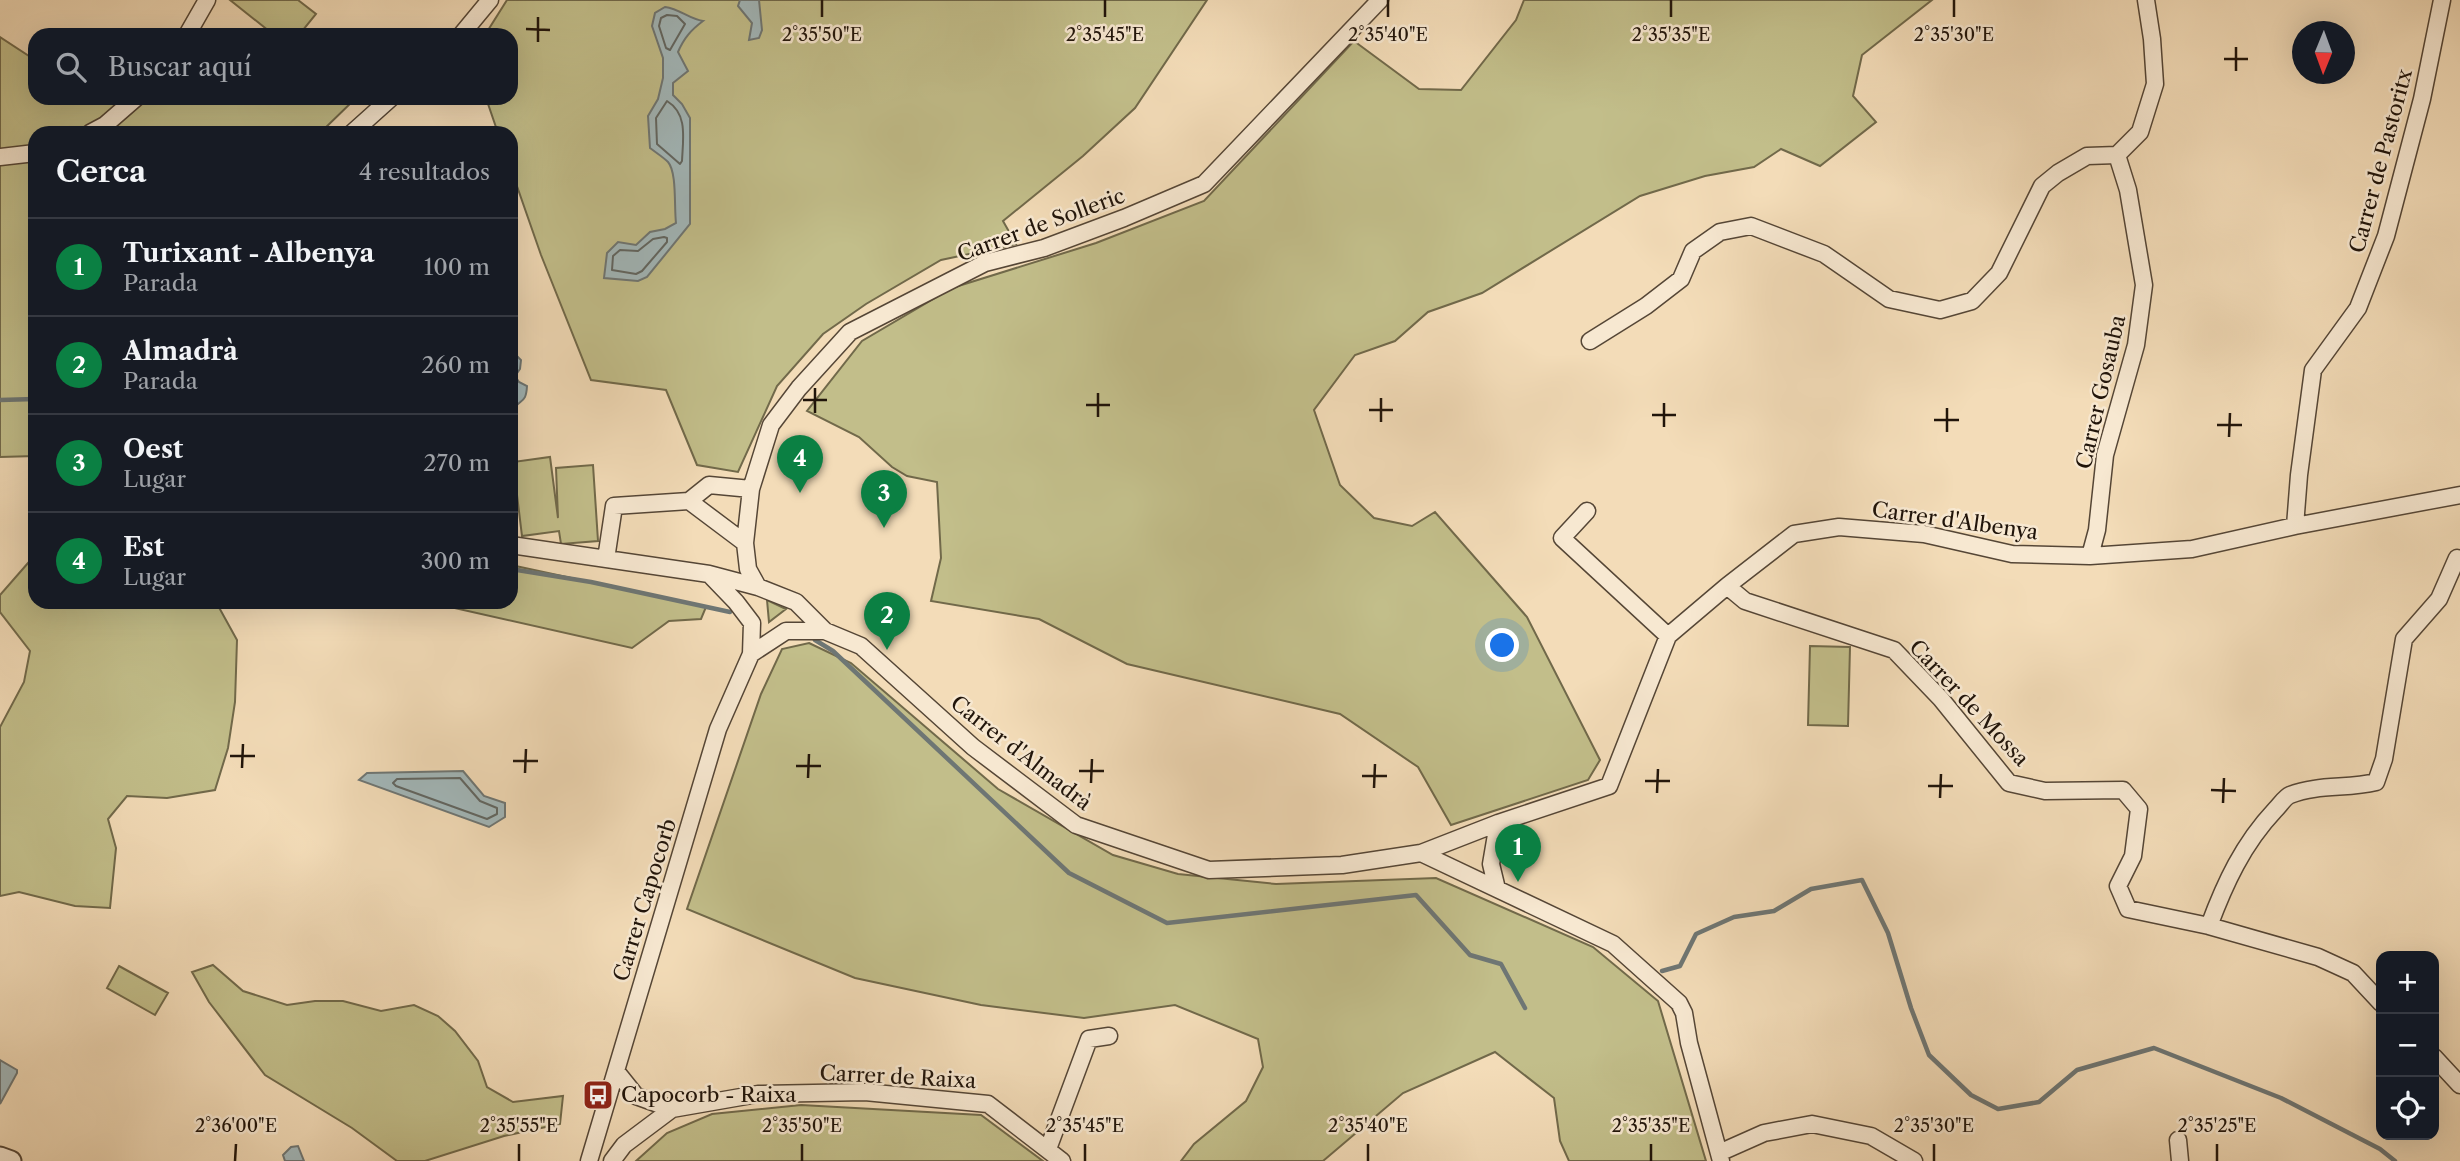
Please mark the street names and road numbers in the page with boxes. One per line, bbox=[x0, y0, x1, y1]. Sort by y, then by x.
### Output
street label: Carrer de Pastoritx bbox=[2344, 65, 2417, 256]
street label: Carrer de Solleric bbox=[954, 183, 1128, 266]
street label: Carrer Gosauba bbox=[2071, 312, 2131, 471]
street label: Carrer d'Albenya bbox=[1870, 496, 2041, 545]
street label: Carrer de Mossa bbox=[1904, 634, 2035, 772]
street label: Carrer d'Almadrà bbox=[946, 690, 1097, 816]
street label: Carrer Capocorb bbox=[608, 815, 681, 984]
street label: Carrer de Raixa bbox=[819, 1060, 978, 1093]

